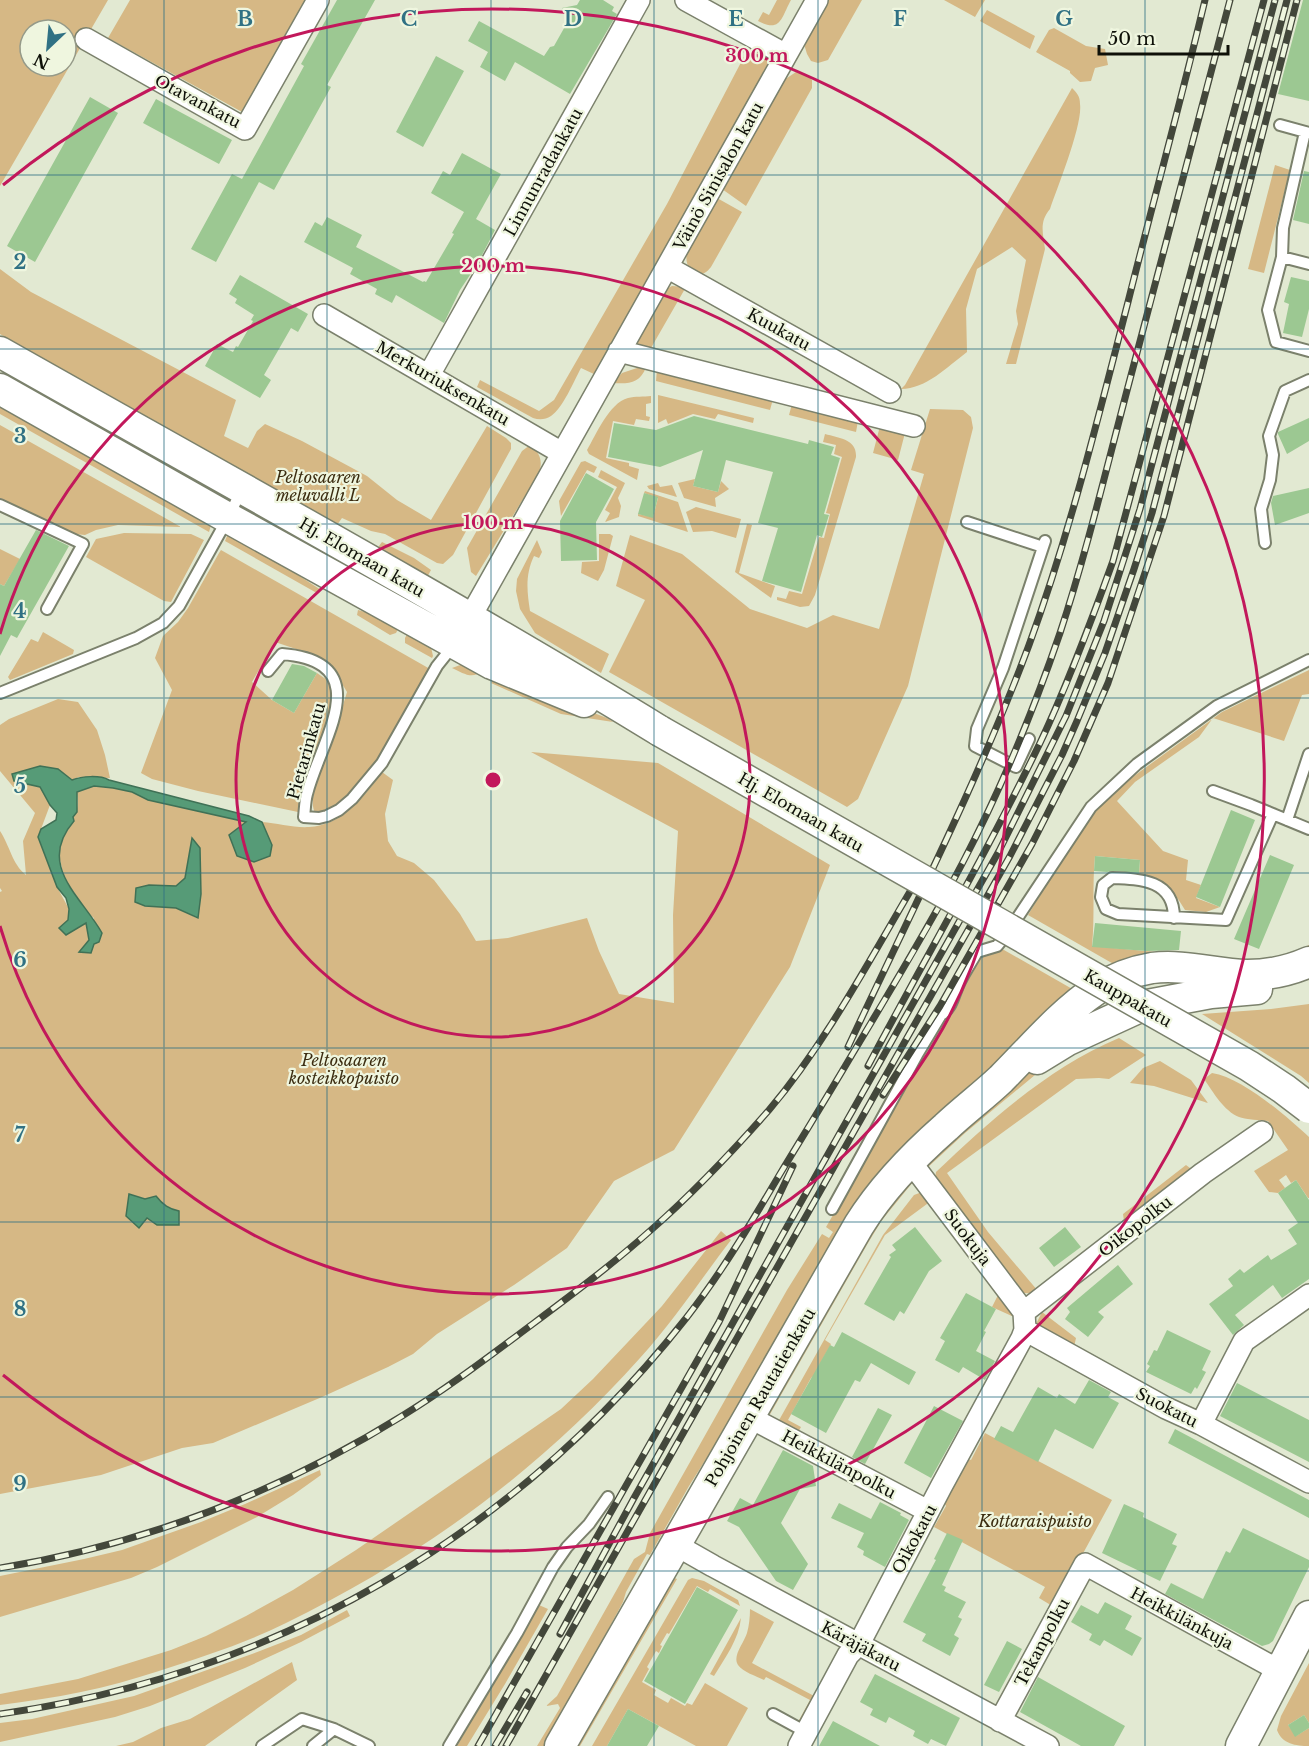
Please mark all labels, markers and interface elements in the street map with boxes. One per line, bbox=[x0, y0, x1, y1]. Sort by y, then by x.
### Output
text: B bbox=[237, 7, 253, 31]
text: C bbox=[401, 7, 417, 31]
text: D bbox=[564, 7, 582, 31]
text: E bbox=[728, 7, 744, 31]
text: F bbox=[893, 7, 907, 31]
text: G bbox=[1055, 7, 1073, 31]
north arrow bbox=[18, 18, 78, 78]
scale bar bbox=[1099, 18, 1228, 56]
text: 50 m bbox=[1108, 28, 1156, 50]
text: 300 m bbox=[725, 45, 789, 67]
text: N bbox=[30, 49, 53, 74]
street label: Otavankatu bbox=[151, 70, 245, 132]
street label: Väinö Sinisalon katu bbox=[668, 98, 767, 255]
street label: Linnunradankatu bbox=[499, 104, 587, 240]
text: 2 bbox=[13, 250, 27, 274]
text: 200 m bbox=[461, 255, 525, 277]
street label: Kuukatu bbox=[744, 303, 814, 355]
street label: Merkuriuksenkatu bbox=[373, 337, 514, 430]
text: 3 bbox=[14, 424, 26, 448]
park label: Peltosaaren meluvalli L bbox=[274, 467, 361, 505]
text: 100 m bbox=[463, 512, 523, 534]
street label: Hj. Elomaan katu bbox=[296, 513, 429, 601]
text: 4 bbox=[13, 599, 27, 623]
street label: Pietarinkatu bbox=[283, 700, 329, 802]
street label: Hj. Elomaan katu bbox=[735, 768, 868, 856]
centre of rings bbox=[483, 770, 503, 790]
text: 5 bbox=[14, 774, 26, 798]
text: 6 bbox=[13, 948, 27, 972]
street label: Kauppakatu bbox=[1081, 965, 1176, 1031]
park label: Peltosaaren kosteikkopuisto bbox=[288, 1050, 399, 1088]
text: 7 bbox=[15, 1123, 26, 1147]
street label: Oikopolku bbox=[1094, 1191, 1176, 1261]
street label: Suokuja bbox=[940, 1205, 996, 1269]
text: 8 bbox=[14, 1297, 26, 1321]
street label: Pohjoinen Rautatienkatu bbox=[701, 1304, 820, 1490]
street label: Suokatu bbox=[1133, 1383, 1202, 1431]
street label: Heikkilänpolku bbox=[779, 1426, 900, 1503]
text: 9 bbox=[13, 1472, 27, 1496]
street label: Oikokatu bbox=[887, 1501, 941, 1577]
park label: Kottaraispuisto bbox=[977, 1511, 1092, 1531]
street label: Heikkilänkuja bbox=[1127, 1583, 1237, 1654]
street label: Tekanpolku bbox=[1010, 1594, 1074, 1690]
street label: Käräjäkatu bbox=[818, 1617, 904, 1675]

